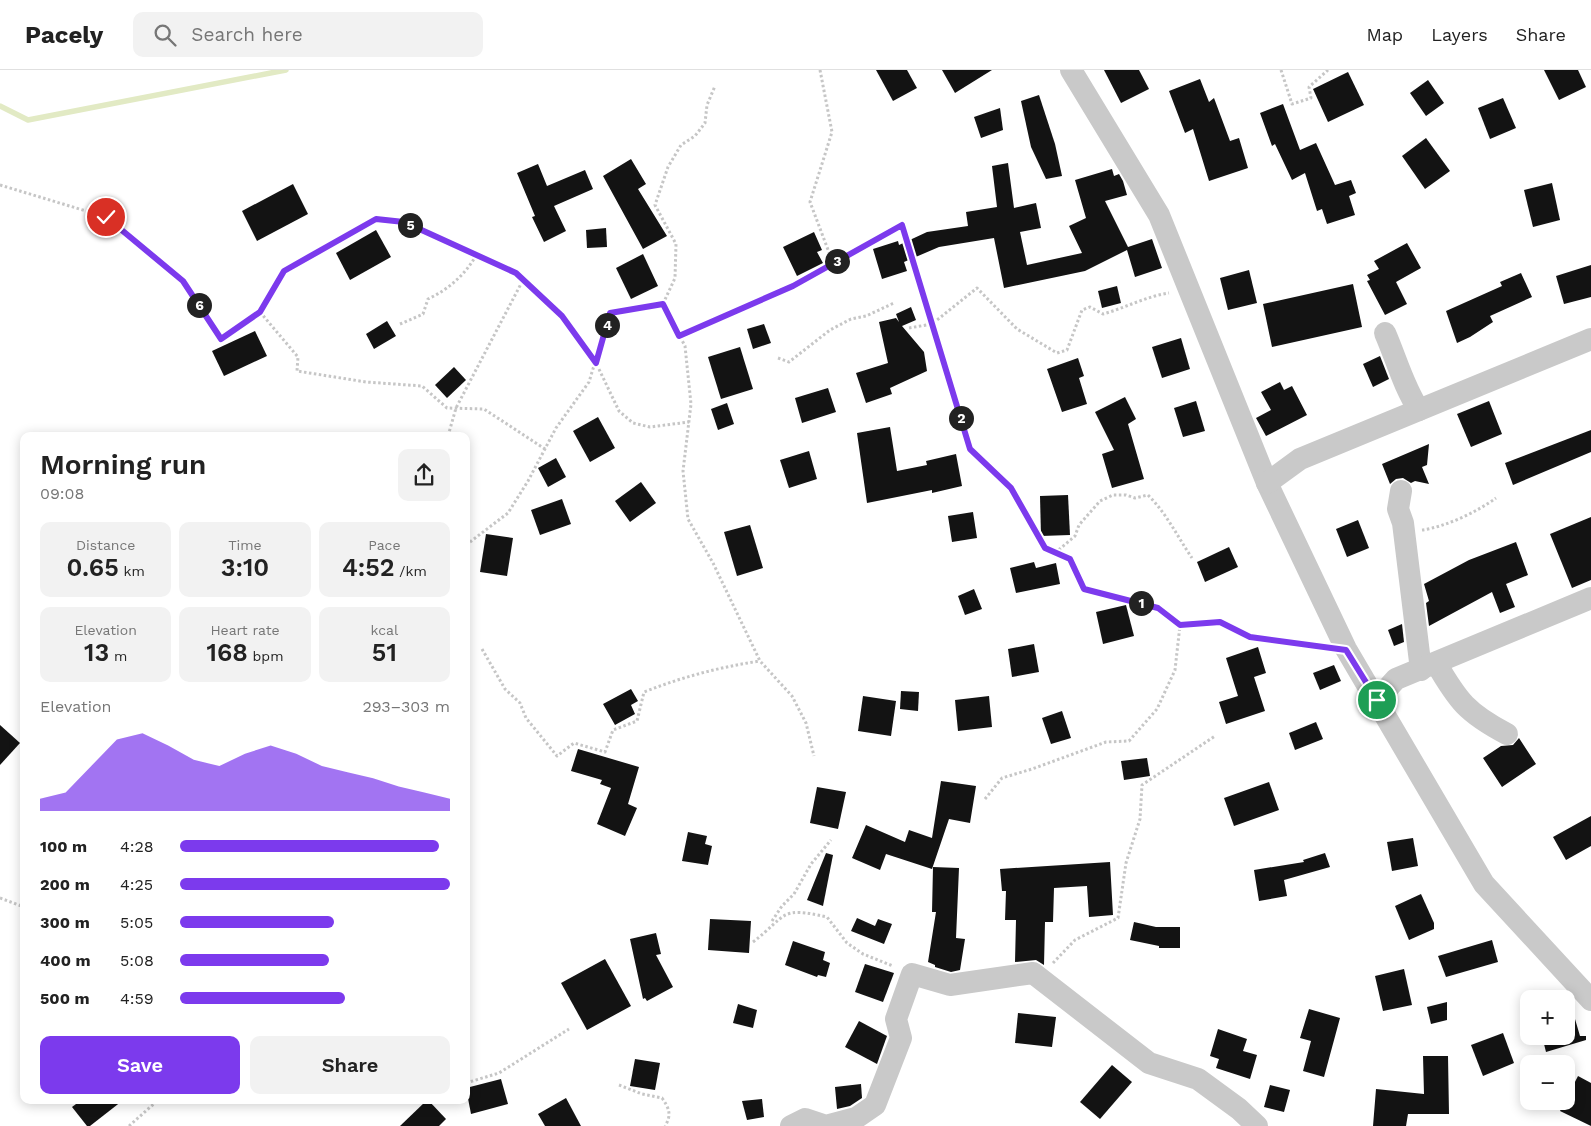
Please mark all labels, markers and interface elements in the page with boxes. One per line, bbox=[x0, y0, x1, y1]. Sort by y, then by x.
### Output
search box bbox=[133, 12, 483, 57]
text: Pacely bbox=[25, 21, 103, 49]
icon: search bbox=[151, 21, 179, 49]
text: Search here bbox=[191, 23, 303, 46]
text: Map bbox=[1366, 24, 1403, 45]
text: Layers bbox=[1431, 24, 1488, 45]
text: Share bbox=[1516, 24, 1566, 45]
pin bbox=[85, 196, 127, 238]
icon: check bbox=[92, 203, 120, 231]
pin: 5 bbox=[398, 212, 422, 238]
text: 5 bbox=[406, 217, 415, 233]
pin: 3 bbox=[824, 248, 850, 274]
text: 3 bbox=[833, 253, 842, 269]
pin: 6 bbox=[186, 292, 212, 318]
text: 6 bbox=[195, 297, 204, 313]
pin: 4 bbox=[594, 312, 620, 338]
text: 4 bbox=[603, 317, 612, 333]
pin: 2 bbox=[948, 406, 974, 430]
text: 2 bbox=[957, 410, 966, 426]
text: Morning run bbox=[40, 448, 206, 481]
button: share bbox=[398, 449, 450, 501]
text: 09:08 bbox=[40, 484, 84, 503]
text: Distance bbox=[76, 537, 135, 553]
text: Time bbox=[228, 537, 262, 553]
text: Pace bbox=[368, 537, 401, 553]
text: 0.65 bbox=[67, 553, 119, 582]
text: 3:10 bbox=[221, 553, 269, 582]
text: 4:52 bbox=[342, 553, 395, 582]
text: km bbox=[119, 563, 145, 579]
text: /km bbox=[395, 563, 427, 579]
pin: 1 bbox=[1128, 590, 1154, 616]
text: 1 bbox=[1138, 595, 1145, 611]
text: Elevation bbox=[74, 622, 137, 638]
text: Heart rate bbox=[210, 622, 280, 638]
text: kcal bbox=[370, 622, 398, 638]
text: 13 bbox=[84, 638, 109, 667]
text: 168 bbox=[207, 638, 248, 667]
text: 51 bbox=[372, 638, 397, 667]
text: m bbox=[109, 648, 127, 664]
text: bpm bbox=[248, 648, 283, 664]
pin bbox=[1356, 679, 1398, 721]
icon: arrive bbox=[1363, 686, 1391, 714]
text: Elevation bbox=[40, 697, 111, 716]
text: 293–303 m bbox=[362, 697, 450, 716]
text: 100 m bbox=[40, 837, 87, 856]
text: 4:28 bbox=[120, 837, 154, 856]
text: 200 m bbox=[40, 875, 90, 894]
text: 4:25 bbox=[120, 875, 153, 894]
text: 300 m bbox=[40, 913, 90, 932]
text: 5:05 bbox=[120, 913, 153, 932]
text: 400 m bbox=[40, 951, 91, 970]
text: 5:08 bbox=[120, 951, 154, 970]
text: 500 m bbox=[40, 989, 90, 1008]
text: 4:59 bbox=[120, 989, 154, 1008]
map controls bbox=[1520, 990, 1575, 1110]
button: + bbox=[1520, 990, 1575, 1045]
button: Save bbox=[40, 1036, 240, 1094]
button: Share bbox=[250, 1036, 450, 1094]
button: − bbox=[1520, 1055, 1575, 1110]

